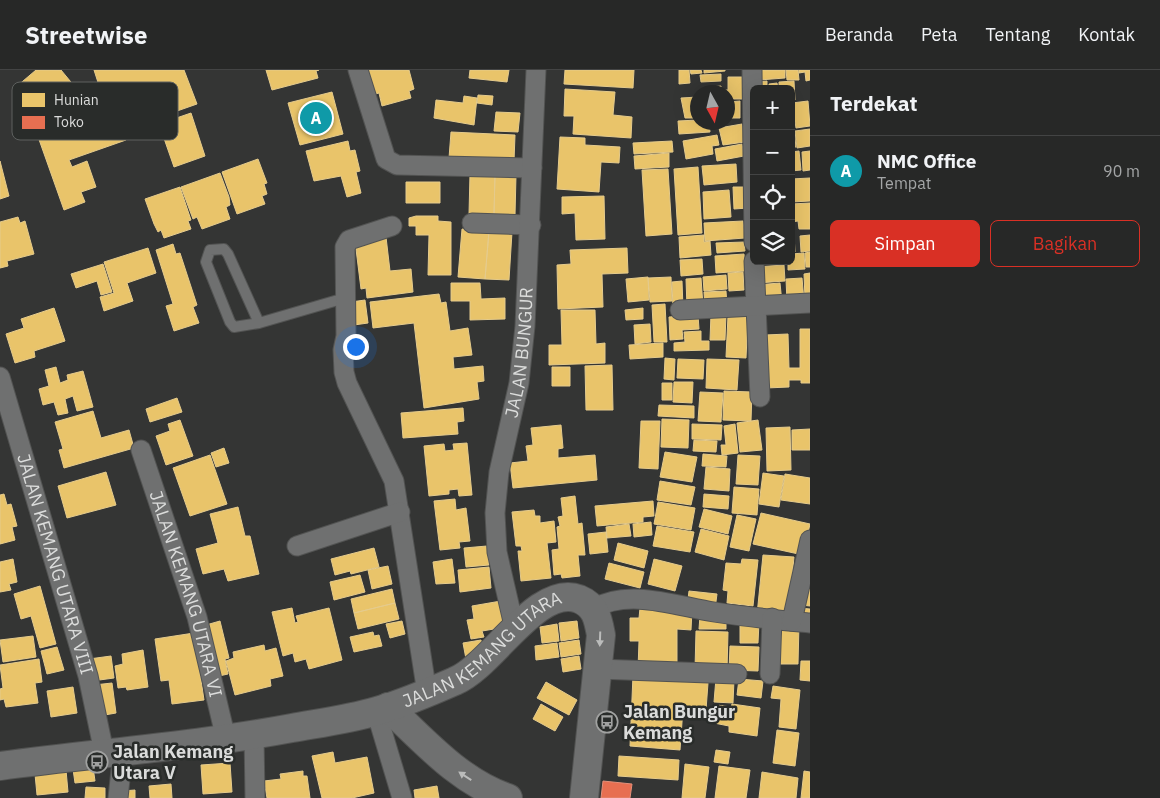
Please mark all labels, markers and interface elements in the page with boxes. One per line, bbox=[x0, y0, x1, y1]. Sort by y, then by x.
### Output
text: Streetwise bbox=[25, 19, 147, 51]
text: Beranda bbox=[825, 23, 893, 46]
text: Peta bbox=[921, 23, 957, 46]
text: Tentang bbox=[985, 23, 1050, 46]
text: Kontak bbox=[1078, 23, 1135, 46]
legend bbox=[12, 82, 178, 140]
north arrow bbox=[690, 85, 735, 130]
map controls bbox=[750, 85, 795, 265]
button: + bbox=[750, 85, 795, 130]
text: Terdekat bbox=[830, 89, 918, 117]
text: Hunian bbox=[54, 91, 99, 109]
pin: A bbox=[300, 99, 332, 137]
text: Toko bbox=[54, 113, 84, 131]
button: − bbox=[750, 130, 795, 175]
text: NMC Office bbox=[877, 149, 976, 173]
text: A bbox=[841, 161, 851, 181]
text: 90 m bbox=[1103, 161, 1140, 181]
text: Tempat bbox=[877, 173, 931, 193]
button: locate bbox=[750, 175, 795, 220]
button: layers bbox=[750, 220, 795, 265]
button: Simpan bbox=[830, 220, 980, 267]
button: Bagikan bbox=[990, 220, 1140, 267]
street label: JALAN BUNGUR bbox=[500, 287, 538, 420]
your location bbox=[343, 334, 369, 360]
street label: JALAN KEMANG UTARA VIII bbox=[12, 451, 99, 677]
street label: JALAN KEMANG UTARA VI bbox=[144, 488, 228, 699]
street label: JALAN KEMANG UTARA bbox=[399, 586, 565, 713]
one-way arrow bbox=[595, 632, 603, 648]
place label: Jalan Bungur Kemang bbox=[623, 700, 735, 744]
bus stop icon: Jalan Bungur Kemang bbox=[595, 710, 619, 734]
place label: Jalan Kemang Utara V bbox=[113, 740, 233, 784]
bus stop icon: Jalan Kemang Utara V bbox=[85, 750, 109, 774]
one-way arrow bbox=[458, 771, 472, 780]

